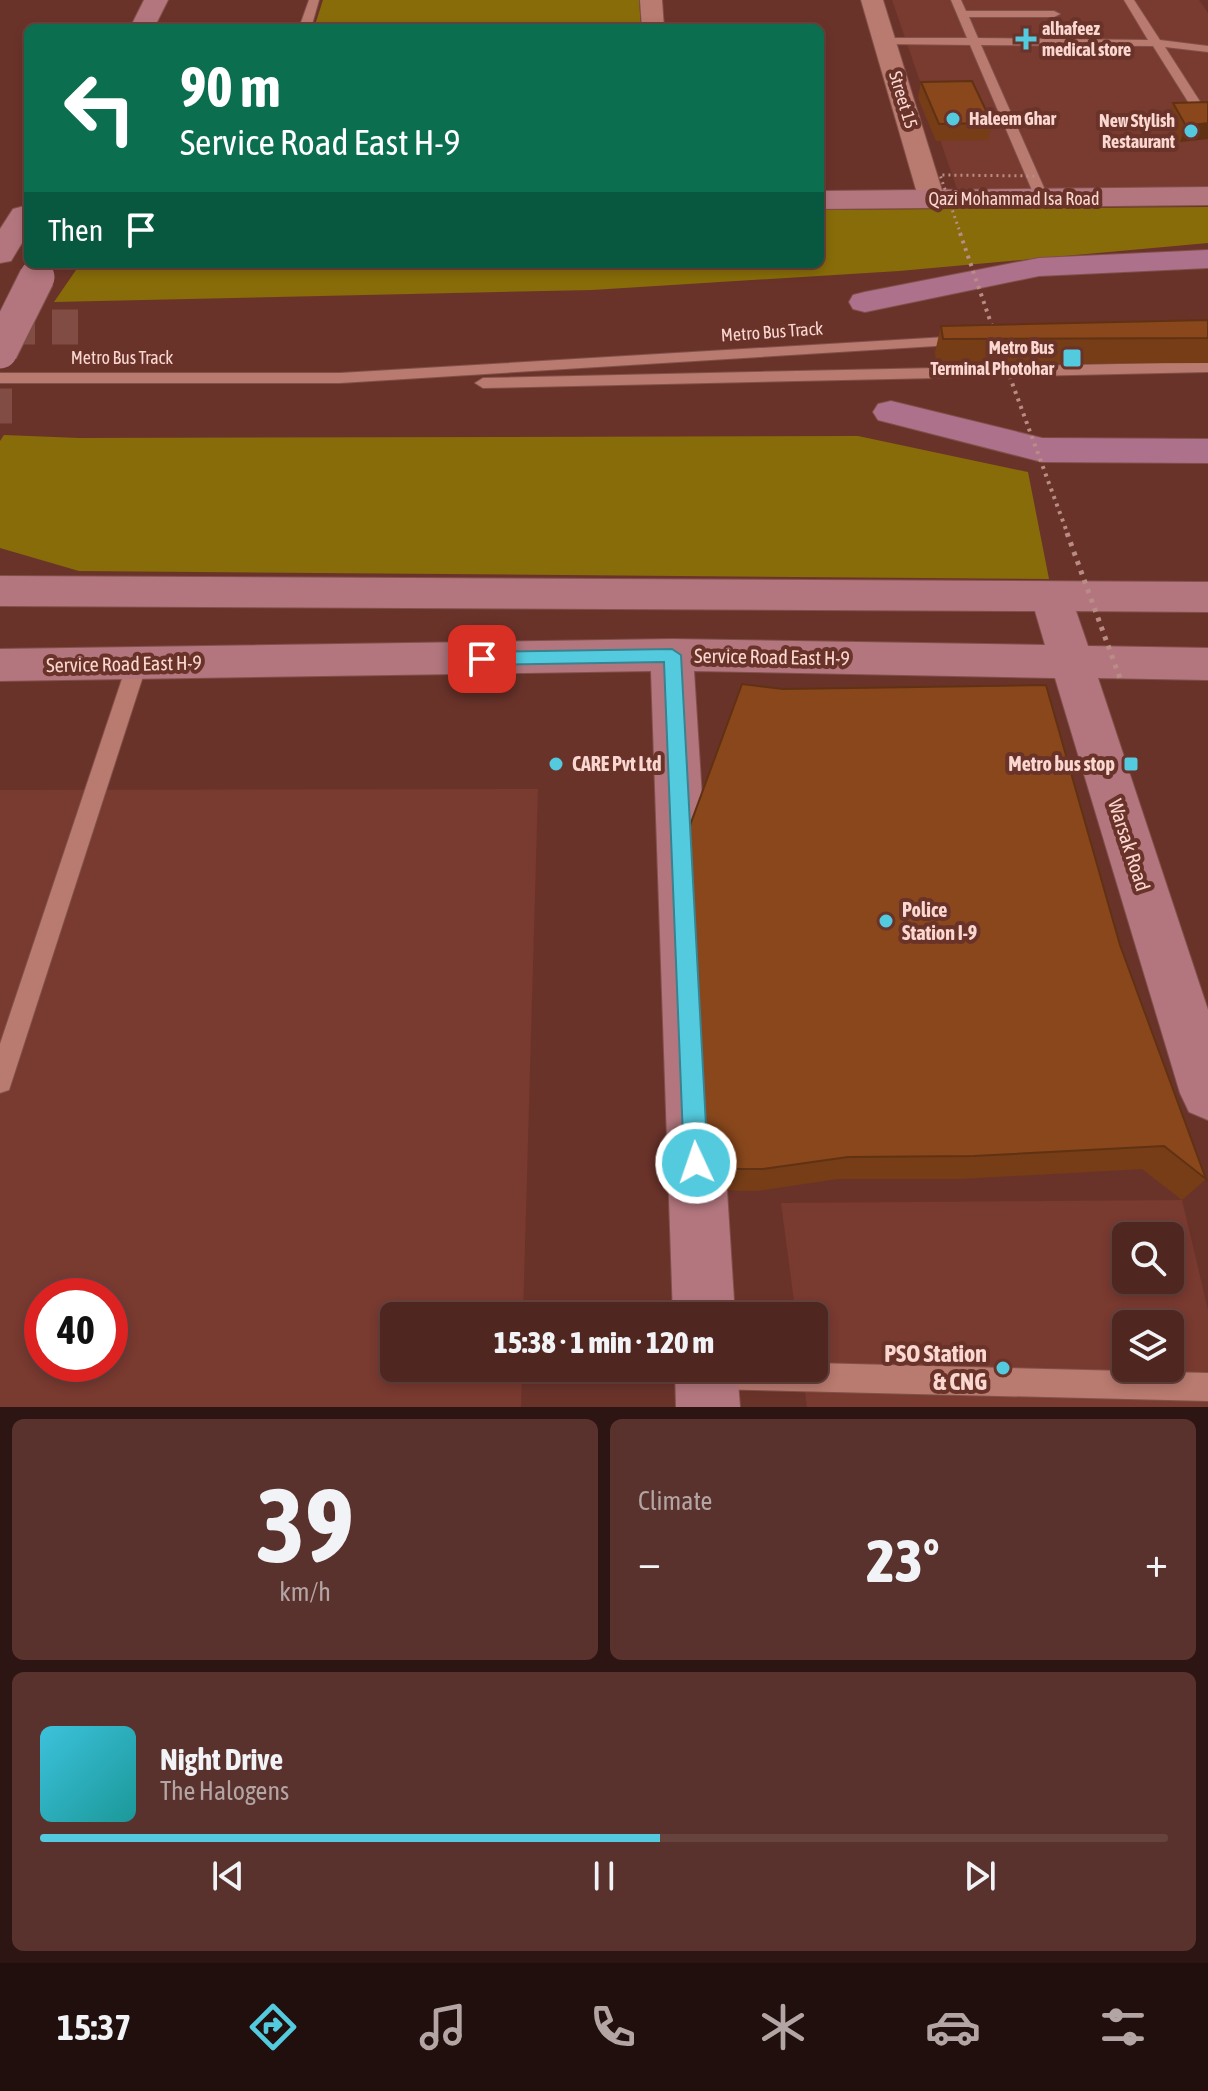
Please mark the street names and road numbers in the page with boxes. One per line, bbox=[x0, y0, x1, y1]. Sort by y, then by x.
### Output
street label: Street 15 bbox=[885, 69, 922, 131]
street label: Qazi Mohammad Isa Road bbox=[928, 188, 1100, 209]
street label: Metro Bus Track bbox=[720, 317, 824, 346]
street label: Metro Bus Track bbox=[71, 347, 173, 368]
street label: Service Road East H-9 bbox=[694, 644, 850, 669]
street label: Service Road East H-9 bbox=[46, 651, 202, 676]
street label: Warsak Road bbox=[1104, 796, 1155, 894]

